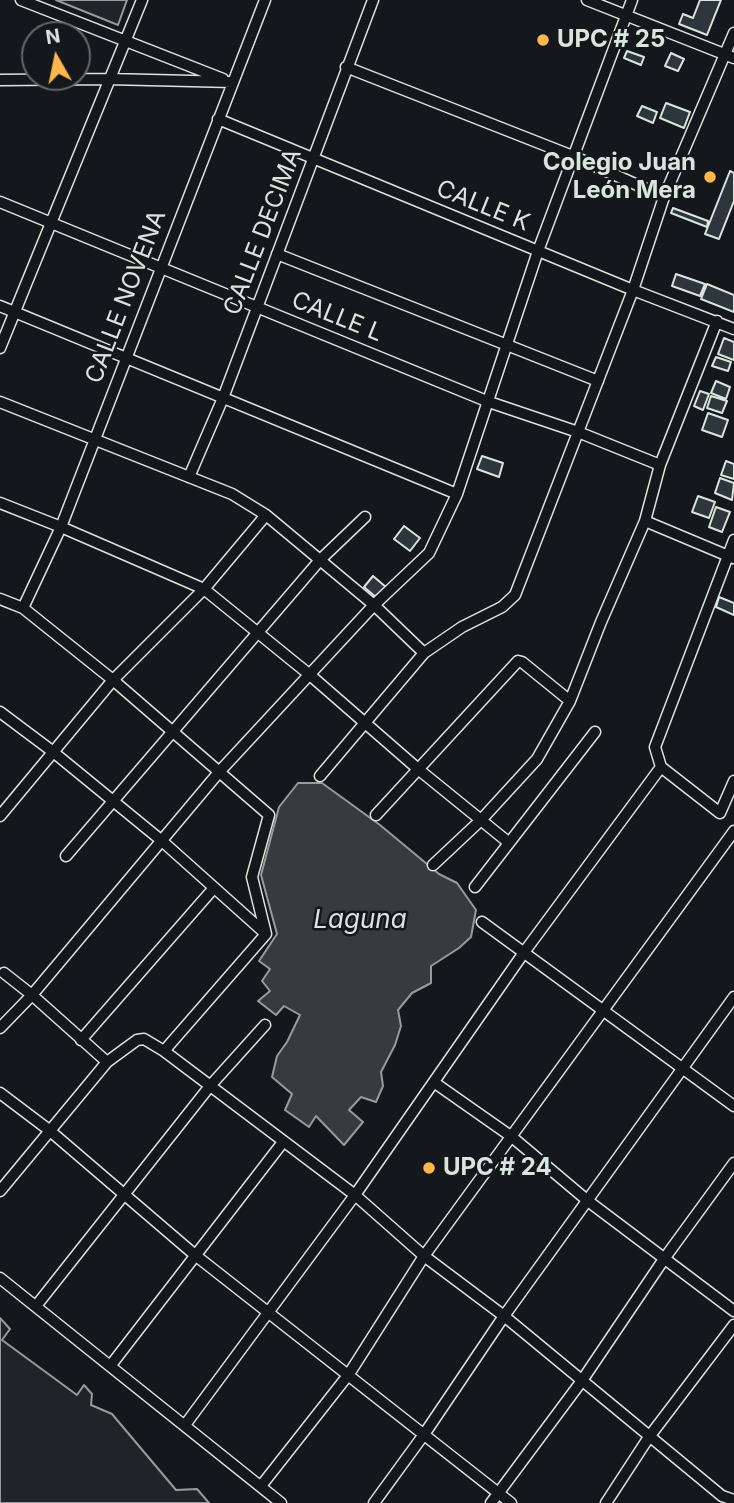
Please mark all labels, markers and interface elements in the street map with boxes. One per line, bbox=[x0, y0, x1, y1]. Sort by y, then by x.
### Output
north arrow bbox=[21, 21, 91, 91]
text: N bbox=[44, 24, 62, 49]
place label: UPC # 25 bbox=[557, 26, 665, 54]
marker: UPC # 25 bbox=[535, 32, 551, 48]
street label: CALLE DECIMA bbox=[218, 145, 308, 319]
place label: Colegio Juan León Mera bbox=[543, 149, 696, 205]
marker: Colegio Juan León Mera bbox=[702, 169, 718, 185]
street label: CALLE K bbox=[432, 174, 534, 238]
street label: CALLE NOVENA bbox=[80, 206, 172, 388]
street label: CALLE L bbox=[287, 286, 387, 348]
water label: Laguna bbox=[313, 904, 407, 936]
place label: UPC # 24 bbox=[443, 1154, 552, 1182]
marker: UPC # 24 bbox=[421, 1160, 437, 1176]

